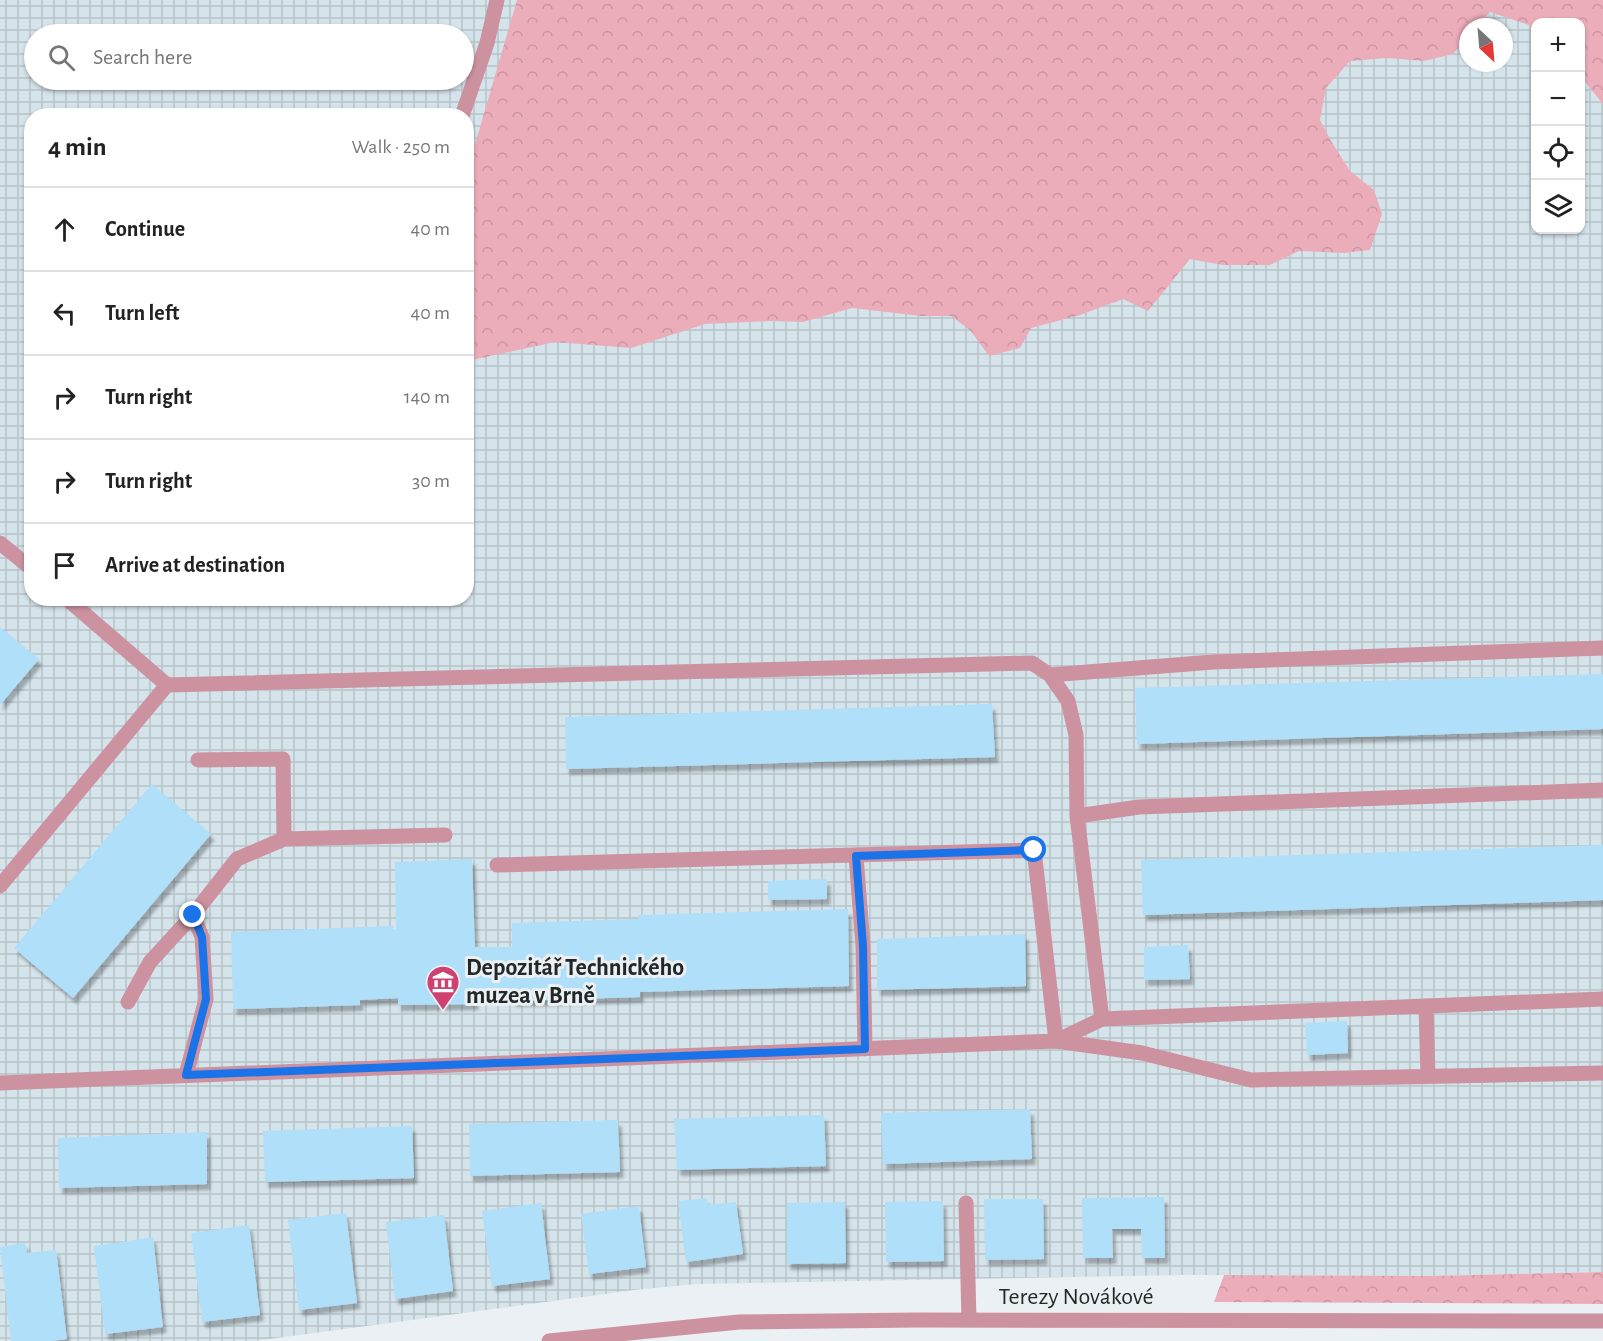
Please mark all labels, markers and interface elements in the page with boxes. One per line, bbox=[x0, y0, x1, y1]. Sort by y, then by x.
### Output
north arrow bbox=[1459, 18, 1513, 72]
map controls bbox=[1531, 18, 1585, 234]
button: + bbox=[1531, 18, 1585, 72]
search box bbox=[24, 24, 474, 90]
icon: search bbox=[45, 41, 78, 74]
text: Search here bbox=[93, 46, 192, 68]
button: − bbox=[1531, 72, 1585, 126]
button: locate bbox=[1531, 126, 1585, 180]
text: 4 min bbox=[48, 134, 107, 160]
text: Walk · 250 m bbox=[351, 137, 450, 157]
button: layers bbox=[1531, 180, 1585, 234]
icon: ahead bbox=[48, 213, 81, 246]
text: Continue bbox=[105, 218, 185, 240]
text: 40 m bbox=[411, 219, 450, 239]
icon: left bbox=[48, 297, 81, 330]
text: Turn left bbox=[105, 302, 179, 324]
text: 40 m bbox=[411, 303, 450, 323]
icon: right bbox=[48, 381, 81, 414]
text: Turn right bbox=[105, 386, 192, 408]
text: 140 m bbox=[404, 387, 450, 407]
icon: right bbox=[48, 465, 81, 498]
text: Turn right bbox=[105, 470, 192, 492]
text: 30 m bbox=[412, 471, 450, 491]
icon: arrive bbox=[48, 549, 81, 582]
text: Arrive at destination bbox=[105, 554, 285, 576]
route start bbox=[1020, 836, 1046, 862]
route end bbox=[179, 901, 205, 927]
place label: Depozitář Technického muzea v Brně bbox=[466, 956, 684, 1008]
museum icon: Depozitář Technického muzea v Brně bbox=[425, 964, 461, 1011]
street label: Terezy Novákové bbox=[998, 1285, 1154, 1309]

